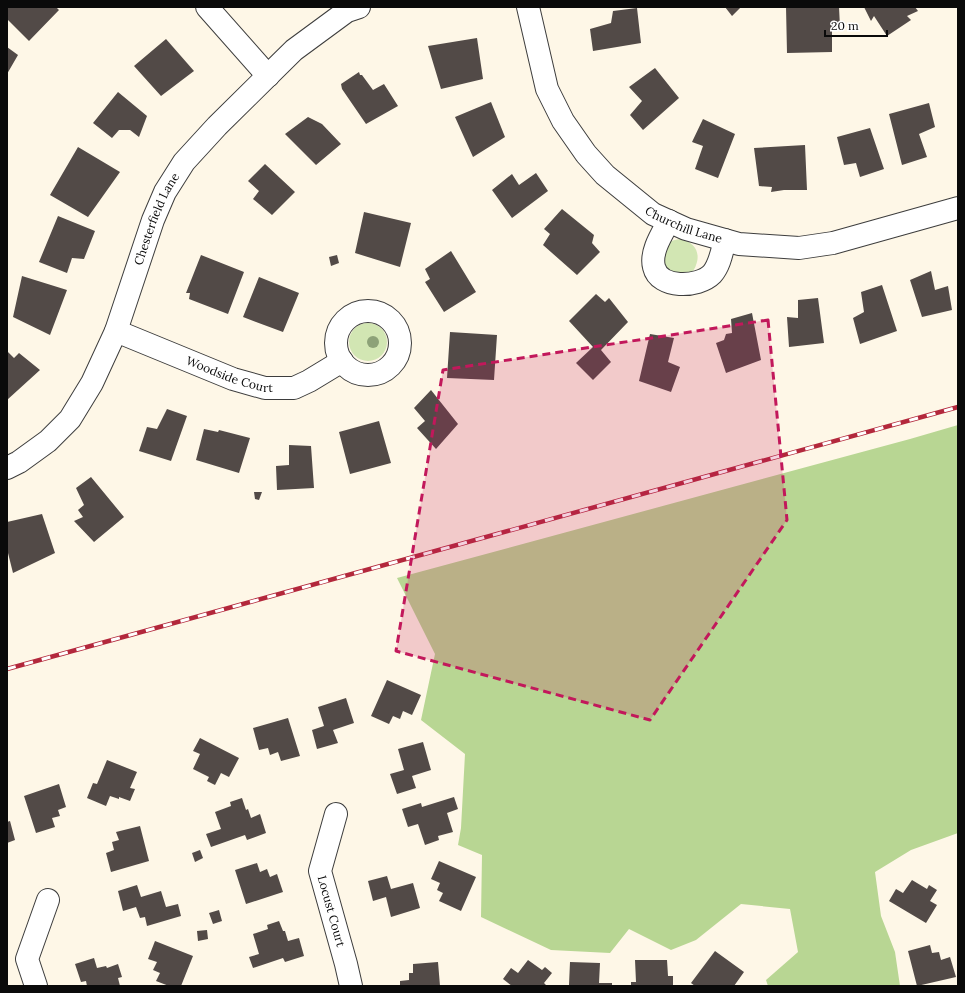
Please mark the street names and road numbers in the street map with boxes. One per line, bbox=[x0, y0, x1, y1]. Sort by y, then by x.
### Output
street label: Chesterfield Lane bbox=[130, 169, 183, 267]
street label: Churchill Lane bbox=[642, 203, 725, 246]
street label: Woodside Court bbox=[184, 353, 273, 395]
street label: Locust Court bbox=[315, 874, 349, 949]

